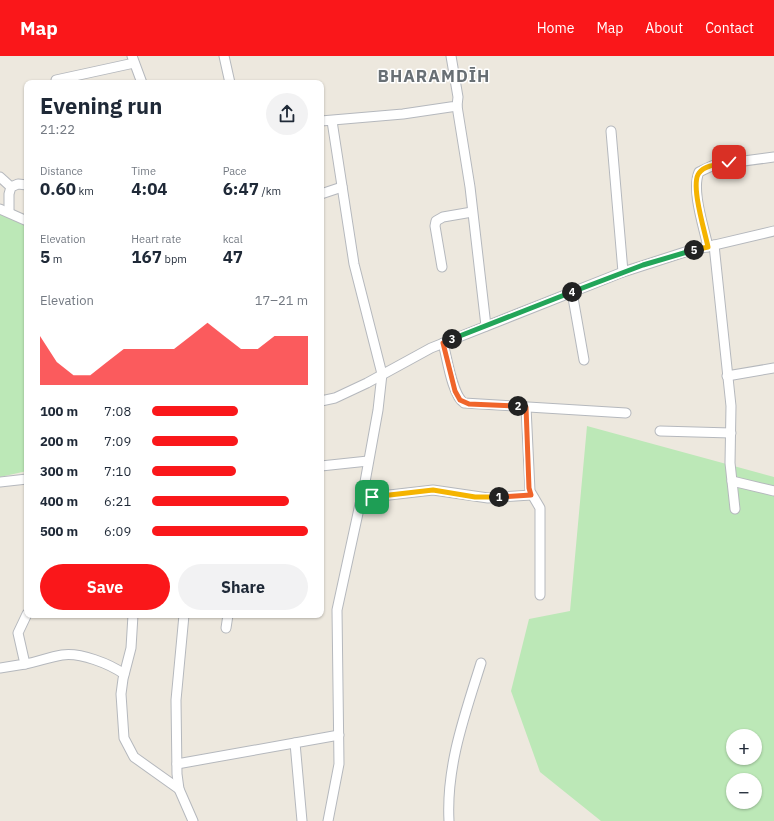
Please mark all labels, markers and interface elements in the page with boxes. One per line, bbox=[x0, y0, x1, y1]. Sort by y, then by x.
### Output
text: Map bbox=[20, 16, 58, 40]
text: Home bbox=[537, 19, 574, 37]
text: Map bbox=[596, 19, 623, 37]
text: About bbox=[645, 19, 683, 37]
text: Contact bbox=[705, 19, 754, 37]
district label: BHARAMDĪH bbox=[378, 65, 490, 87]
text: Evening run bbox=[40, 91, 162, 120]
button: share bbox=[266, 93, 308, 135]
text: 21:22 bbox=[40, 121, 75, 138]
pin bbox=[712, 145, 746, 179]
icon: check bbox=[718, 151, 740, 173]
text: Distance bbox=[40, 164, 83, 178]
text: Time bbox=[131, 164, 156, 178]
text: Pace bbox=[223, 164, 247, 178]
text: 0.60 bbox=[40, 178, 76, 200]
text: 4:04 bbox=[131, 178, 168, 200]
text: 6:47 bbox=[223, 178, 259, 200]
text: km bbox=[76, 184, 94, 198]
text: /km bbox=[259, 184, 281, 198]
text: Elevation bbox=[40, 232, 86, 246]
text: Heart rate bbox=[131, 232, 181, 246]
text: kcal bbox=[223, 232, 243, 246]
pin: 5 bbox=[684, 240, 704, 260]
text: 5 bbox=[691, 243, 697, 257]
text: 5 bbox=[40, 246, 50, 268]
text: 167 bbox=[131, 246, 162, 268]
text: 47 bbox=[223, 246, 243, 268]
text: m bbox=[50, 252, 62, 266]
text: bpm bbox=[162, 252, 187, 266]
pin: 4 bbox=[562, 282, 582, 302]
text: 4 bbox=[569, 285, 575, 299]
text: Elevation bbox=[40, 292, 94, 309]
text: 17–21 m bbox=[255, 292, 308, 309]
pin: 3 bbox=[442, 329, 462, 349]
text: 3 bbox=[449, 332, 455, 346]
pin: 2 bbox=[508, 396, 528, 416]
text: 2 bbox=[515, 399, 521, 413]
text: 100 m bbox=[40, 403, 78, 420]
text: 7:08 bbox=[104, 403, 131, 420]
text: 200 m bbox=[40, 433, 78, 450]
text: 7:09 bbox=[104, 433, 131, 450]
text: 300 m bbox=[40, 463, 78, 480]
text: 7:10 bbox=[104, 463, 131, 480]
pin bbox=[355, 480, 389, 514]
icon: arrive bbox=[361, 486, 383, 508]
pin: 1 bbox=[489, 487, 509, 507]
text: 1 bbox=[496, 490, 502, 504]
text: 400 m bbox=[40, 493, 78, 510]
text: 6:21 bbox=[104, 493, 131, 510]
text: 500 m bbox=[40, 523, 78, 540]
text: 6:09 bbox=[104, 523, 131, 540]
button: Save bbox=[40, 564, 170, 610]
button: Share bbox=[178, 564, 308, 610]
map controls bbox=[726, 729, 762, 809]
button: + bbox=[726, 729, 762, 765]
button: − bbox=[726, 773, 762, 809]

